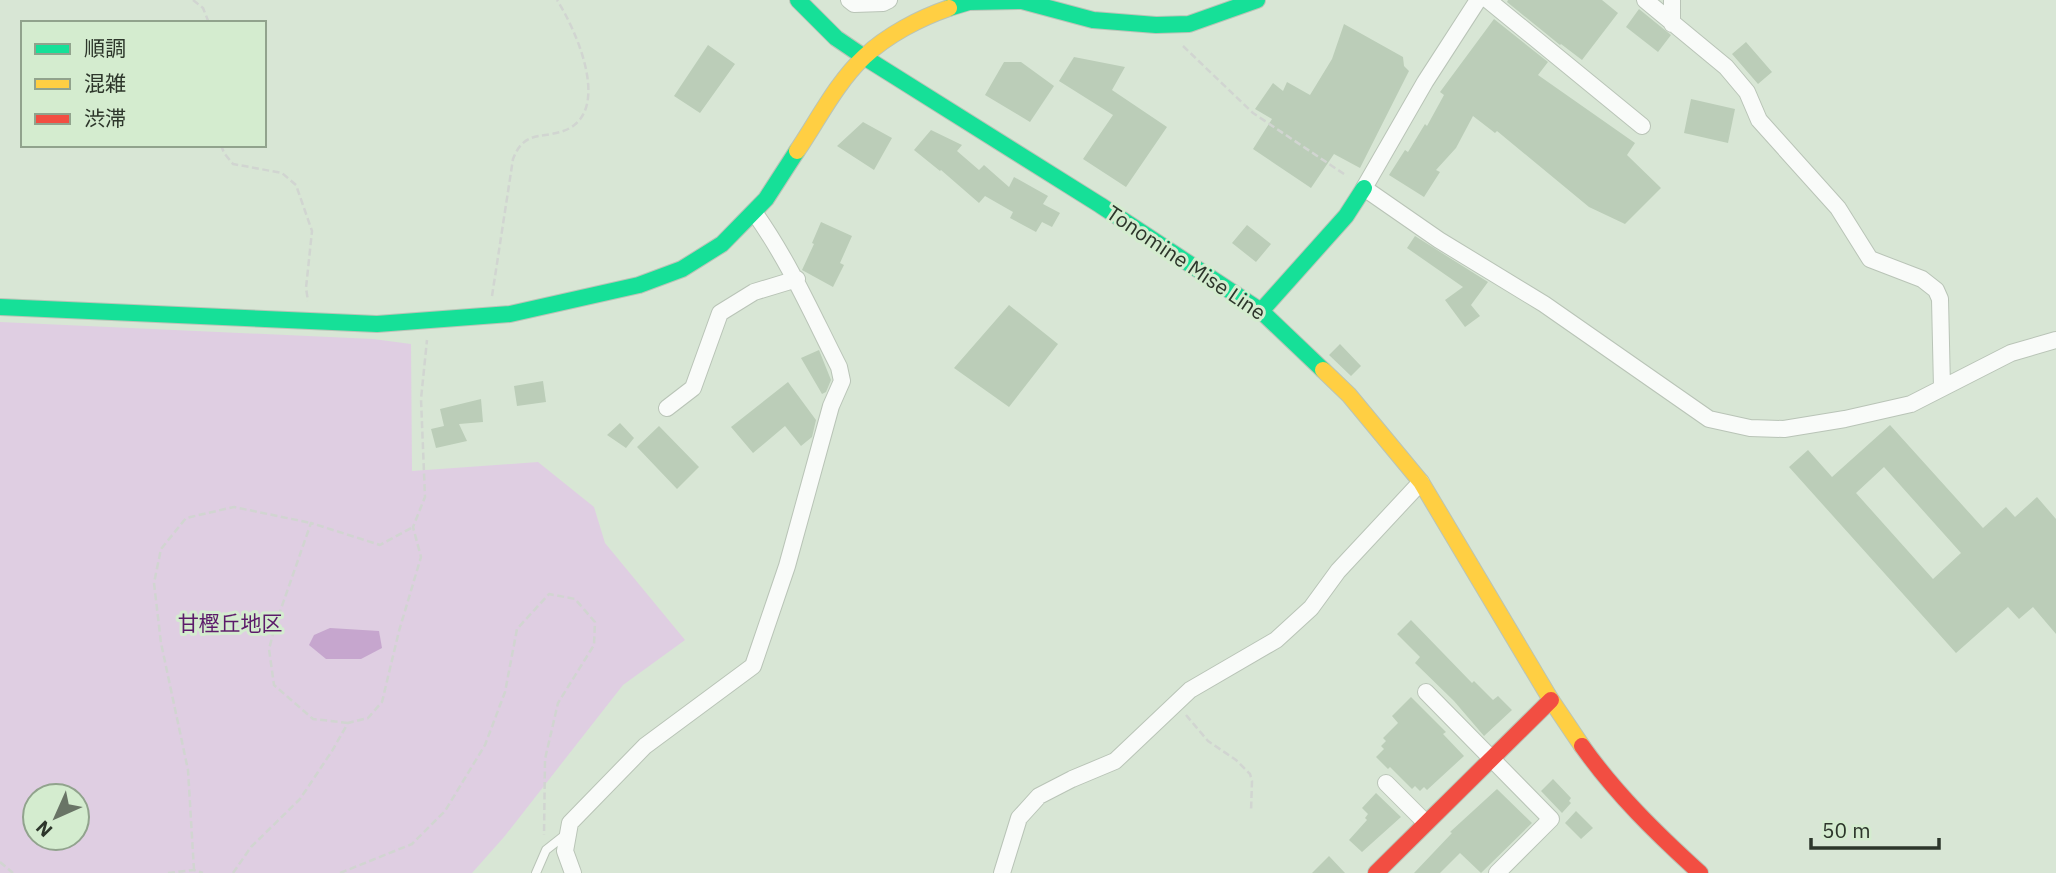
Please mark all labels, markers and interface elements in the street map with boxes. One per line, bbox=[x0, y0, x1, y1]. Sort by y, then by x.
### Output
legend bbox=[21, 21, 266, 147]
text: 順調 bbox=[84, 34, 126, 62]
text: 混雑 bbox=[84, 69, 126, 97]
text: 渋滞 bbox=[84, 104, 126, 132]
street label: Tonomine Mise Line bbox=[1101, 198, 1272, 326]
park label: 甘樫丘地区 bbox=[178, 609, 283, 637]
north arrow bbox=[21, 782, 91, 852]
scale bar bbox=[1811, 806, 1939, 850]
text: N bbox=[31, 816, 57, 842]
text: 50 m bbox=[1822, 816, 1871, 844]

